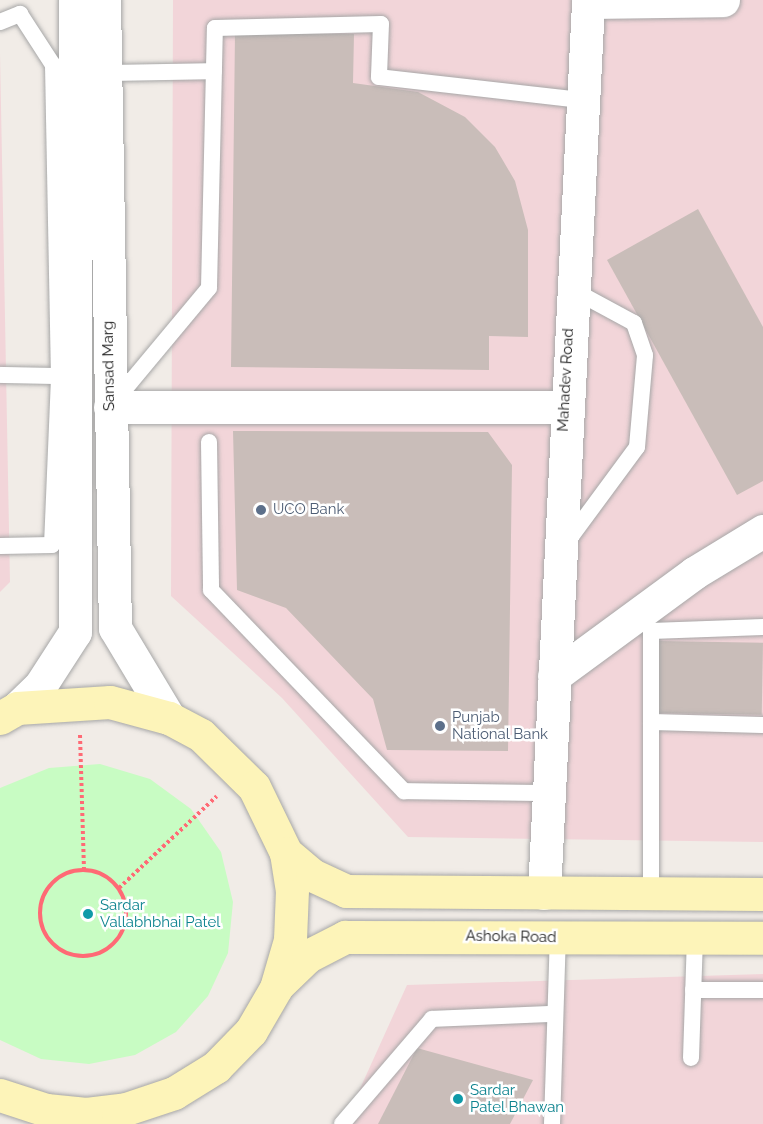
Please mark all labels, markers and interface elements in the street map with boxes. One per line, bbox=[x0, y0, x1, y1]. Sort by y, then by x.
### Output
street label: Sansad Marg bbox=[99, 321, 119, 411]
street label: Mahadev Road bbox=[554, 328, 578, 432]
place label: UCO Bank bbox=[273, 501, 344, 519]
marker: UCO Bank bbox=[254, 503, 268, 517]
place label: Punjab National Bank bbox=[452, 708, 549, 743]
marker: Punjab National Bank bbox=[433, 719, 447, 733]
place label: Sardar Vallabhbhai Patel bbox=[100, 896, 220, 931]
marker: Sardar Vallabhbhai Patel bbox=[81, 907, 95, 921]
street label: Ashoka Road bbox=[465, 927, 557, 947]
place label: Sardar Patel Bhawan bbox=[470, 1081, 565, 1116]
marker: Sardar Patel Bhawan bbox=[451, 1092, 465, 1106]

